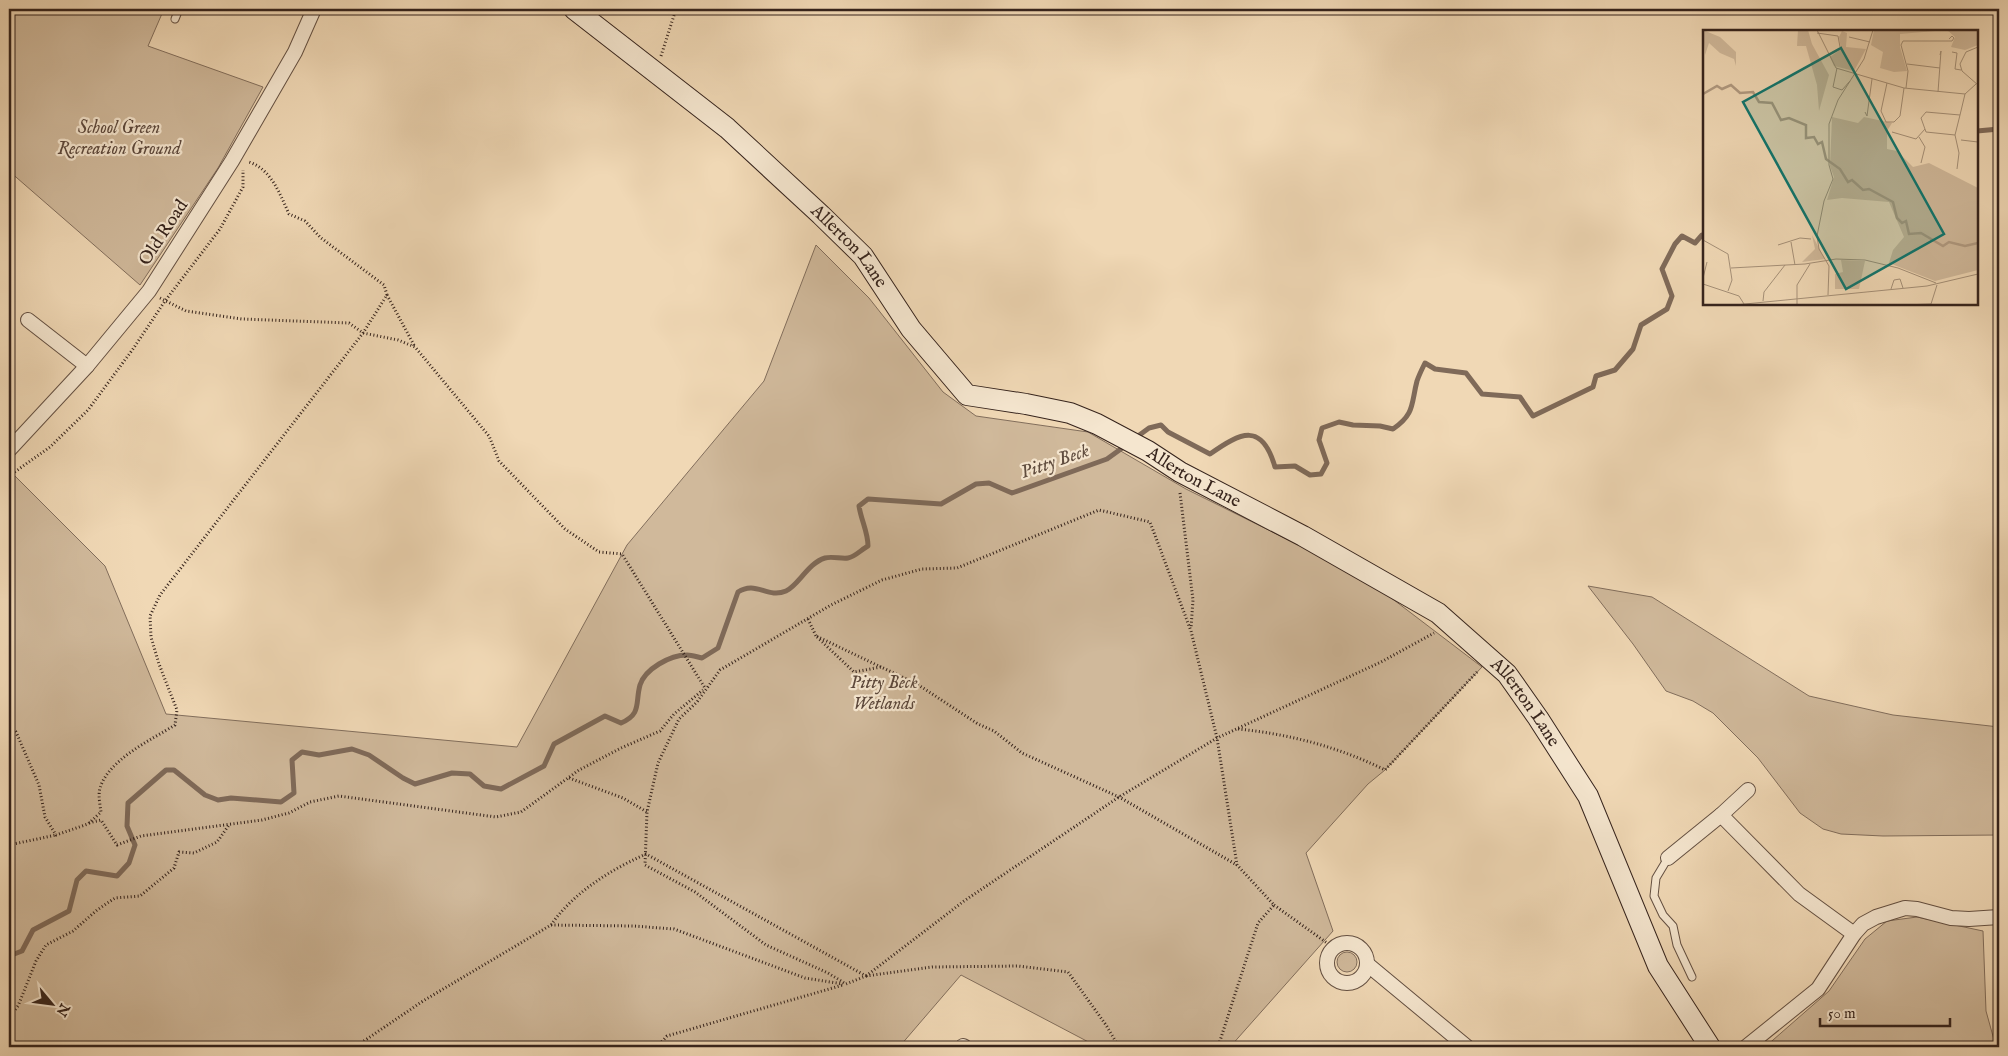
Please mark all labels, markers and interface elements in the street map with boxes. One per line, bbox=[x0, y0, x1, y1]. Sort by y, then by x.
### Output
inset map bbox=[1703, 30, 1978, 305]
park label: School Green Recreation Ground bbox=[57, 117, 182, 161]
street label: Old Road bbox=[134, 195, 194, 270]
street label: Allerton Lane bbox=[805, 199, 892, 292]
water label: Pitty Beck bbox=[1017, 439, 1093, 485]
street label: Allerton Lane bbox=[1141, 441, 1245, 513]
street label: Allerton Lane bbox=[1485, 652, 1565, 751]
park label: Pitty Beck Wetlands bbox=[850, 672, 918, 716]
north arrow bbox=[28, 978, 78, 1028]
scale bar bbox=[1820, 996, 1950, 1028]
text: N bbox=[52, 999, 74, 1019]
text: 50 m bbox=[1828, 1004, 1856, 1023]

